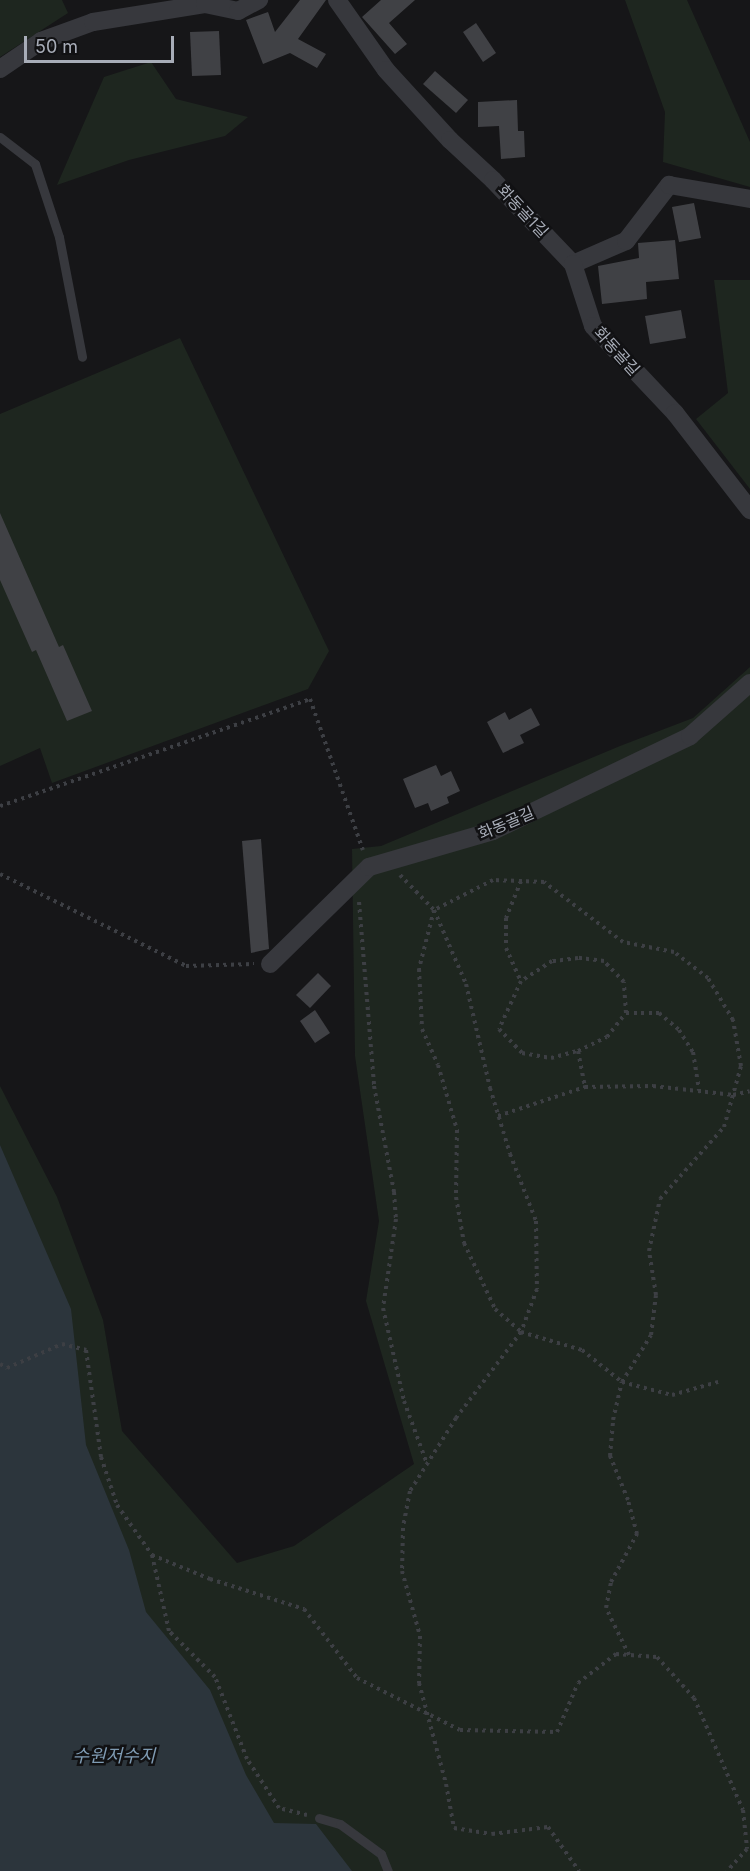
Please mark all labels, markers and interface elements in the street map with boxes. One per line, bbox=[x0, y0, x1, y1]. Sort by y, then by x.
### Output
scale bar bbox=[27, 24, 177, 62]
text: 50 m bbox=[35, 36, 78, 57]
street label: 화동골1길 bbox=[494, 181, 552, 241]
street label: 화동골길 bbox=[590, 323, 644, 379]
street label: 화동골길 bbox=[475, 803, 537, 843]
water label: 수원저수지 bbox=[73, 1745, 155, 1767]

